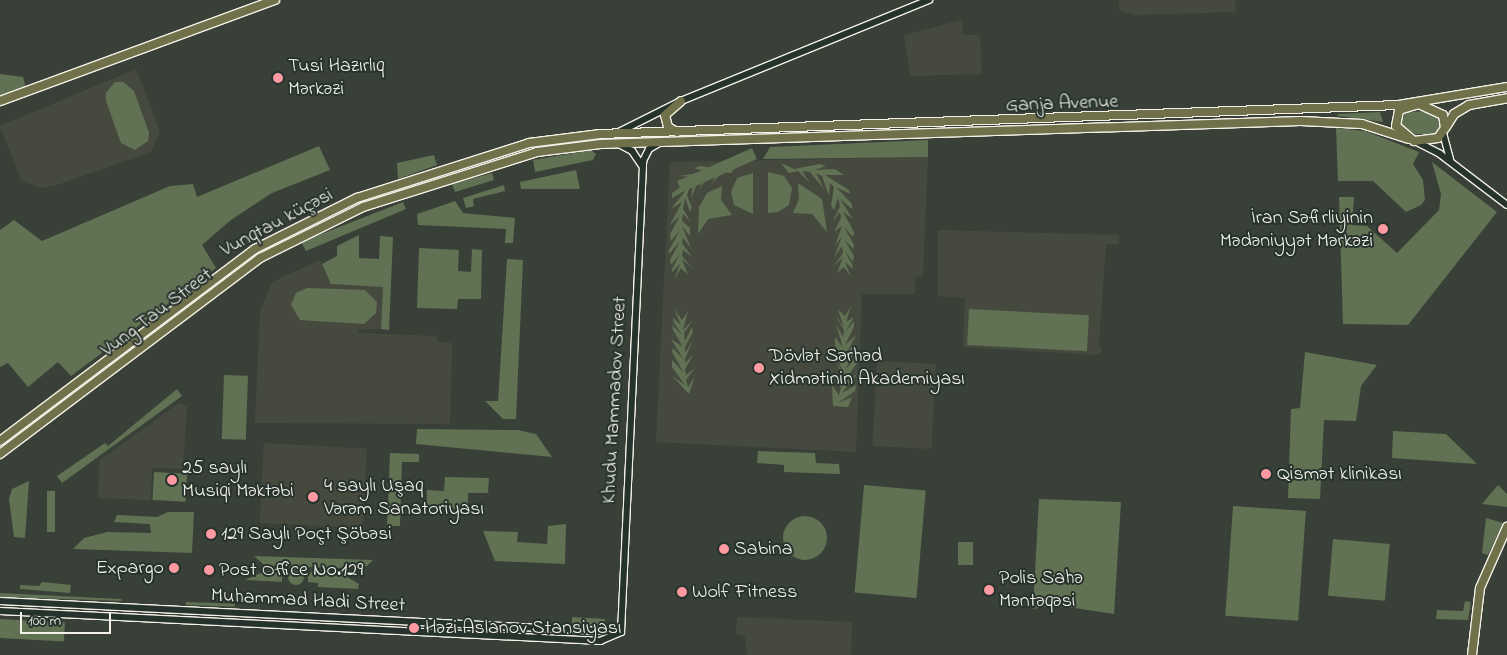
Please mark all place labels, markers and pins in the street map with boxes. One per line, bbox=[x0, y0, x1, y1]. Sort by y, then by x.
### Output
place label: Tusi Hazırlıq Mərkəzi bbox=[288, 54, 384, 101]
marker: Tusi Hazırlıq Mərkəzi bbox=[272, 72, 284, 84]
place label: İran Səfirliyinin Mədəniyyət Mərkəzi bbox=[1220, 206, 1373, 253]
marker: İran Səfirliyinin Mədəniyyət Mərkəzi bbox=[1377, 223, 1389, 235]
place label: Dövlət Sərhəd Xidmətinin Akademiyası bbox=[769, 344, 965, 391]
marker: Dövlət Sərhəd Xidmətinin Akademiyası bbox=[753, 362, 765, 374]
place label: 25 saylı Musiqi Məktəbi bbox=[182, 456, 294, 503]
place label: Qismət klinikası bbox=[1277, 462, 1402, 486]
marker: Qismət klinikası bbox=[1259, 467, 1273, 481]
marker: 25 saylı Musiqi Məktəbi bbox=[166, 474, 178, 486]
place label: 4 saylı Uşaq Vərəm Sanatoriyası bbox=[324, 474, 484, 521]
marker: 4 saylı Uşaq Vərəm Sanatoriyası bbox=[306, 490, 320, 504]
place label: 129 Saylı Poçt Şöbəsi bbox=[221, 522, 392, 546]
marker: 129 Saylı Poçt Şöbəsi bbox=[205, 528, 217, 540]
place label: Sabina bbox=[734, 537, 792, 561]
marker: Sabina bbox=[718, 543, 730, 555]
place label: Expargo bbox=[96, 556, 164, 580]
place label: Post Office No.129 bbox=[219, 558, 363, 582]
marker: Expargo bbox=[168, 562, 180, 574]
marker: Post Office No.129 bbox=[203, 564, 215, 576]
place label: Polis Sahə Məntəqəsi bbox=[999, 566, 1083, 613]
place label: Wolf Fitness bbox=[692, 580, 797, 604]
marker: Polis Sahə Məntəqəsi bbox=[983, 584, 995, 596]
marker: Wolf Fitness bbox=[676, 586, 688, 598]
place label: Həzi Aslanov Stansiyası bbox=[425, 616, 621, 640]
marker: Həzi Aslanov Stansiyası bbox=[407, 621, 421, 635]

